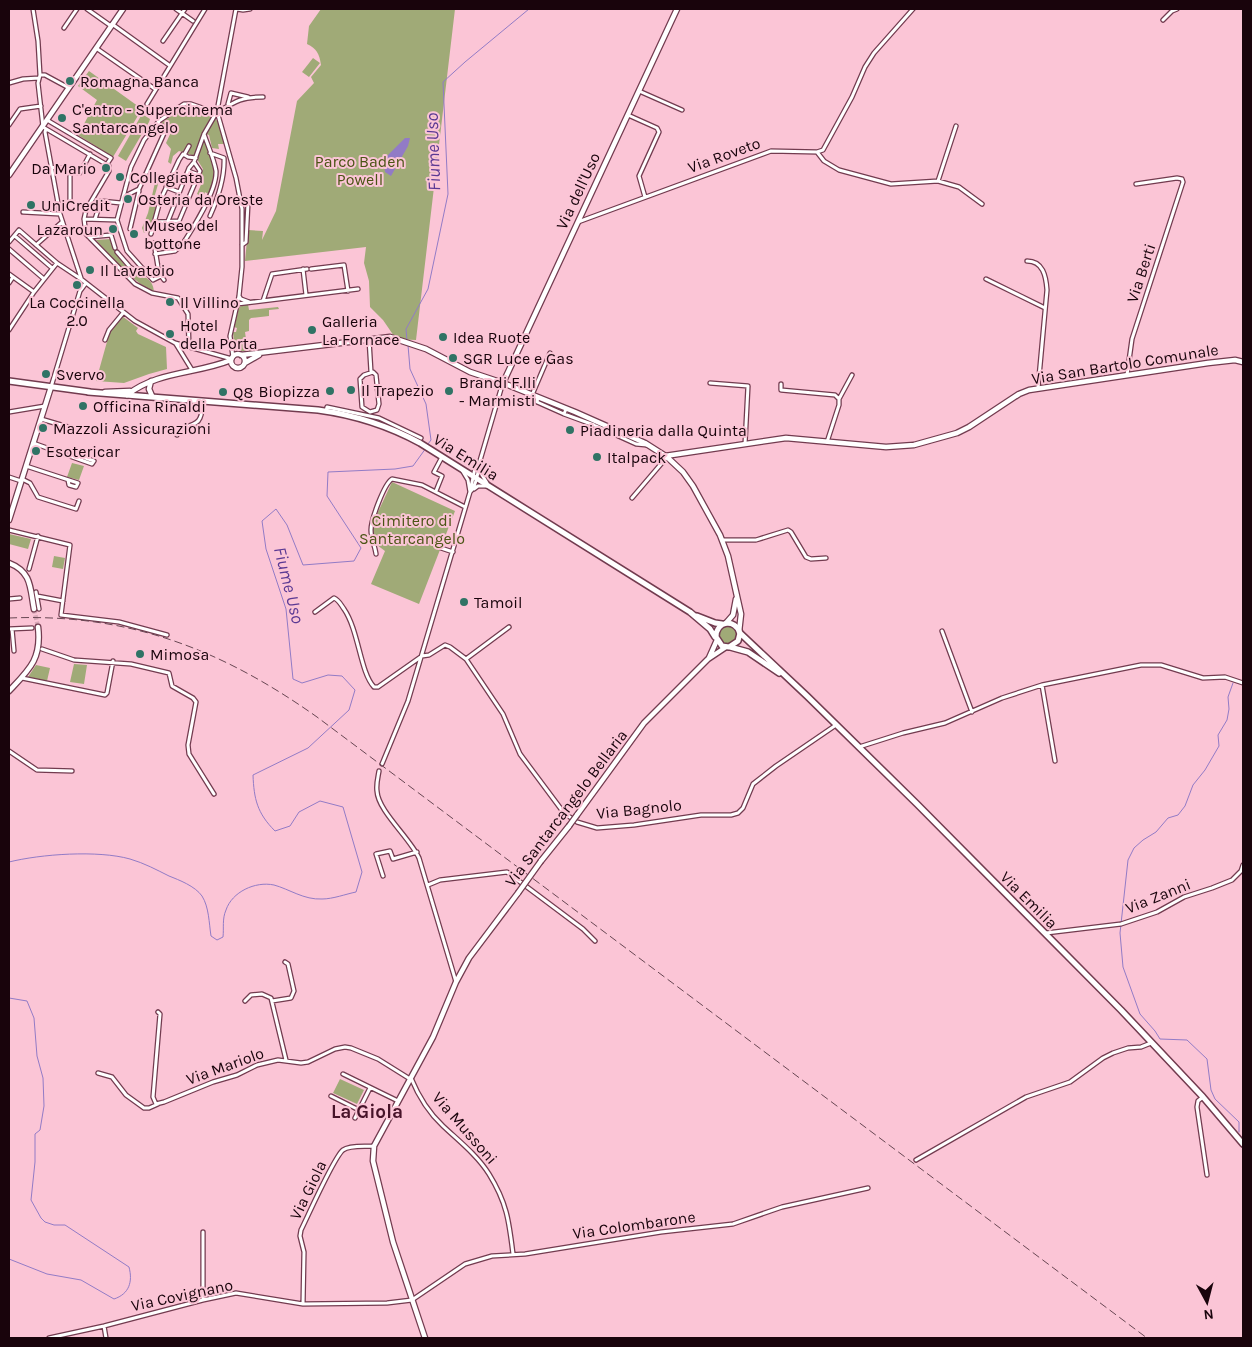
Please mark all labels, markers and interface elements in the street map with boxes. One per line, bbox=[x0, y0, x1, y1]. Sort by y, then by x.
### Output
place label: Romagna Banca bbox=[80, 72, 199, 91]
marker: Romagna Banca bbox=[64, 75, 76, 87]
place label: C'entro - Supercinema Santarcangelo bbox=[72, 100, 233, 137]
marker: C'entro - Supercinema Santarcangelo bbox=[56, 112, 68, 124]
water label: Fiume Uso bbox=[421, 112, 445, 192]
street label: Via Roveto bbox=[685, 133, 763, 177]
street label: Via dell'Uso bbox=[552, 149, 604, 233]
park label: Parco Baden Powell bbox=[315, 152, 405, 189]
place label: Da Mario bbox=[31, 159, 96, 178]
marker: Da Mario bbox=[100, 162, 112, 174]
place label: Collegiata bbox=[130, 168, 203, 187]
marker: Collegiata bbox=[114, 171, 126, 183]
place label: Osteria da Oreste bbox=[138, 190, 263, 209]
marker: Osteria da Oreste bbox=[122, 193, 134, 205]
place label: UniCredit bbox=[41, 196, 110, 215]
marker: UniCredit bbox=[25, 199, 37, 211]
place label: Museo del bottone bbox=[144, 216, 219, 253]
place label: Lazaroun bbox=[36, 220, 103, 239]
marker: Lazaroun bbox=[107, 223, 119, 235]
marker: Museo del bottone bbox=[128, 228, 140, 240]
street label: Via Berti bbox=[1123, 241, 1159, 305]
place label: Il Lavatoio bbox=[100, 261, 174, 280]
marker: Il Lavatoio bbox=[84, 264, 96, 276]
marker: La Coccinella 2.0 bbox=[71, 279, 83, 291]
place label: La Coccinella 2.0 bbox=[29, 293, 125, 330]
place label: Il Villino bbox=[180, 293, 239, 312]
marker: Il Villino bbox=[164, 296, 176, 308]
place label: Galleria La Fornace bbox=[322, 312, 400, 349]
place label: Hotel della Porta bbox=[180, 316, 257, 353]
marker: Galleria La Fornace bbox=[306, 324, 318, 336]
marker: Hotel della Porta bbox=[164, 328, 176, 340]
place label: Idea Ruote bbox=[453, 328, 530, 347]
marker: Idea Ruote bbox=[437, 331, 449, 343]
street label: Via San Bartolo Comunale bbox=[1030, 340, 1220, 388]
place label: SGR Luce e Gas bbox=[463, 349, 574, 368]
marker: SGR Luce e Gas bbox=[447, 352, 459, 364]
place label: Svervo bbox=[56, 365, 105, 384]
marker: Svervo bbox=[40, 368, 52, 380]
place label: Brandi F.lli - Marmisti bbox=[459, 373, 536, 410]
place label: Il Trapezio bbox=[361, 381, 434, 400]
place label: Biopizza bbox=[258, 382, 320, 401]
place label: Q8 bbox=[233, 383, 253, 402]
marker: Il Trapezio bbox=[345, 384, 357, 396]
marker: Biopizza bbox=[324, 385, 336, 397]
marker: Brandi F.lli - Marmisti bbox=[443, 385, 455, 397]
marker: Q8 bbox=[217, 386, 229, 398]
place label: Officina Rinaldi bbox=[93, 397, 206, 416]
marker: Officina Rinaldi bbox=[77, 400, 89, 412]
place label: Mazzoli Assicurazioni bbox=[53, 419, 211, 438]
place label: Piadineria dalla Quinta bbox=[580, 421, 747, 440]
marker: Mazzoli Assicurazioni bbox=[37, 422, 49, 434]
marker: Piadineria dalla Quinta bbox=[564, 424, 576, 436]
street label: Via Emilia bbox=[430, 430, 502, 484]
place label: Esotericar bbox=[46, 442, 120, 461]
marker: Esotericar bbox=[30, 445, 42, 457]
place label: Italpack bbox=[607, 448, 666, 467]
marker: Italpack bbox=[591, 451, 603, 463]
park label: Cimitero di Santarcangelo bbox=[359, 511, 465, 548]
water label: Fiume Uso bbox=[269, 544, 309, 626]
place label: Tamoil bbox=[474, 593, 522, 612]
marker: Tamoil bbox=[458, 596, 470, 608]
place label: Mimosa bbox=[150, 645, 209, 664]
marker: Mimosa bbox=[134, 648, 146, 660]
street label: Via Santarcangelo Bellaria bbox=[501, 726, 631, 890]
street label: Via Bagnolo bbox=[595, 795, 683, 823]
street label: Via Emilia bbox=[996, 867, 1062, 933]
street label: Via Zanni bbox=[1123, 874, 1193, 918]
street label: Via Mariolo bbox=[184, 1043, 266, 1089]
street label: Via Mussoni bbox=[428, 1088, 502, 1168]
district label: La Giola bbox=[331, 1101, 403, 1123]
street label: Via Giola bbox=[286, 1157, 330, 1223]
street label: Via Colombarone bbox=[571, 1207, 697, 1243]
street label: Via Covignano bbox=[129, 1275, 235, 1315]
north arrow bbox=[1182, 1277, 1232, 1327]
text: N bbox=[1203, 1305, 1215, 1323]

